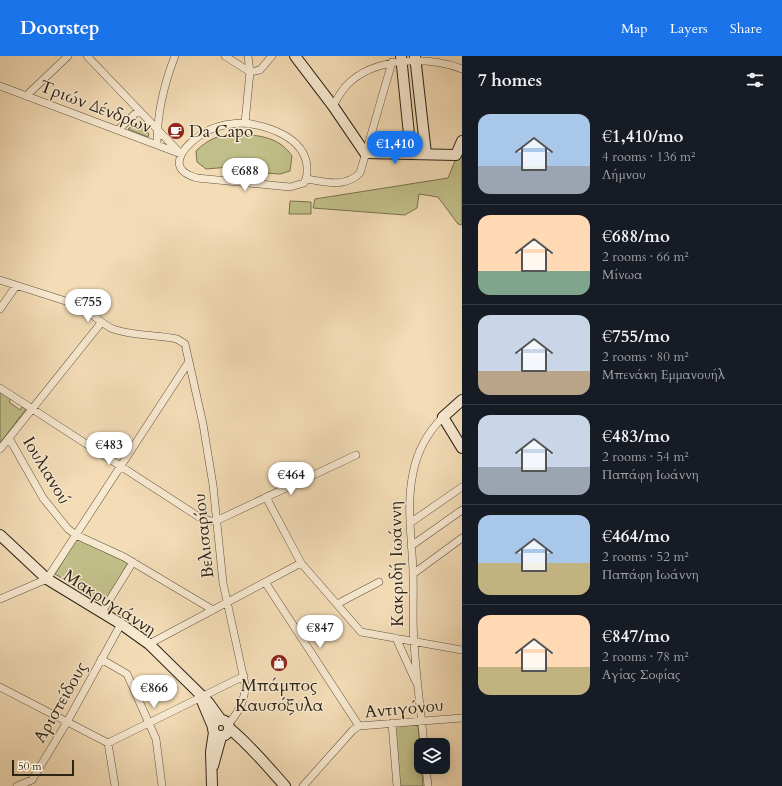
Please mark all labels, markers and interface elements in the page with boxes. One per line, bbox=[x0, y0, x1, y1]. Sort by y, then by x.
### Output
text: Doorstep bbox=[20, 15, 100, 41]
text: Map bbox=[621, 19, 648, 38]
text: Layers bbox=[670, 19, 708, 38]
text: Share bbox=[730, 19, 762, 38]
text: 7 homes bbox=[478, 69, 542, 92]
icon: filters bbox=[744, 69, 766, 91]
street label: Τριών Δένδρων bbox=[37, 75, 155, 138]
place label: Da Capo bbox=[189, 120, 253, 143]
cafe icon: Da Capo bbox=[166, 121, 186, 141]
text: €1,410/mo bbox=[602, 125, 684, 148]
icon: home bbox=[510, 130, 558, 178]
pin: €1,410 bbox=[362, 131, 428, 165]
text: €1,410 bbox=[376, 135, 414, 153]
text: 4 rooms · 136 m² bbox=[602, 148, 695, 166]
pin: €688 bbox=[221, 158, 269, 192]
text: €688 bbox=[231, 162, 259, 180]
text: Λήμνου bbox=[602, 166, 646, 184]
text: €688/mo bbox=[602, 225, 670, 248]
icon: home bbox=[510, 231, 558, 279]
text: 2 rooms · 66 m² bbox=[602, 248, 689, 266]
text: Μίνωα bbox=[602, 266, 642, 284]
pin: €755 bbox=[64, 289, 112, 323]
text: €755 bbox=[74, 293, 102, 311]
text: €755/mo bbox=[602, 325, 670, 348]
icon: home bbox=[510, 331, 558, 379]
text: 2 rooms · 80 m² bbox=[602, 348, 689, 366]
text: Μπενάκη Εμμανουήλ bbox=[602, 366, 725, 384]
text: €483/mo bbox=[602, 425, 670, 448]
icon: home bbox=[510, 431, 558, 479]
street label: Ιουλιανού bbox=[17, 432, 76, 508]
pin: €483 bbox=[85, 432, 133, 466]
text: €483 bbox=[95, 436, 123, 454]
text: 2 rooms · 54 m² bbox=[602, 448, 689, 466]
pin: €464 bbox=[267, 462, 315, 496]
text: €464 bbox=[277, 466, 305, 484]
text: Παπάφη Ιωάννη bbox=[602, 466, 698, 484]
street label: Βελισαρίου bbox=[188, 492, 219, 580]
street label: Κακριδή Ιωάννη bbox=[384, 501, 409, 627]
text: €464/mo bbox=[602, 525, 670, 548]
icon: home bbox=[510, 531, 558, 579]
text: 2 rooms · 52 m² bbox=[602, 548, 689, 566]
street label: Μακρυγιάννη bbox=[59, 564, 160, 641]
text: Παπάφη Ιωάννη bbox=[602, 566, 698, 584]
pin: €847 bbox=[296, 615, 344, 649]
text: €847 bbox=[306, 619, 334, 637]
text: €847/mo bbox=[602, 625, 670, 648]
icon: home bbox=[510, 631, 558, 679]
text: 2 rooms · 78 m² bbox=[602, 648, 689, 666]
shop icon: Μπάμπος Καυσόξυλα bbox=[269, 653, 289, 673]
street label: Αριστείδους bbox=[28, 657, 93, 747]
text: Αγίας Σοφίας bbox=[602, 666, 681, 684]
place label: Μπάμπος Καυσόξυλα bbox=[235, 674, 323, 717]
pin: €866 bbox=[130, 675, 178, 709]
text: €866 bbox=[140, 679, 168, 697]
street label: Αντιγόνου bbox=[364, 694, 444, 723]
map controls bbox=[414, 738, 450, 774]
button: layers bbox=[414, 738, 450, 774]
scale bar bbox=[12, 758, 74, 777]
text: 50 m bbox=[18, 759, 42, 774]

